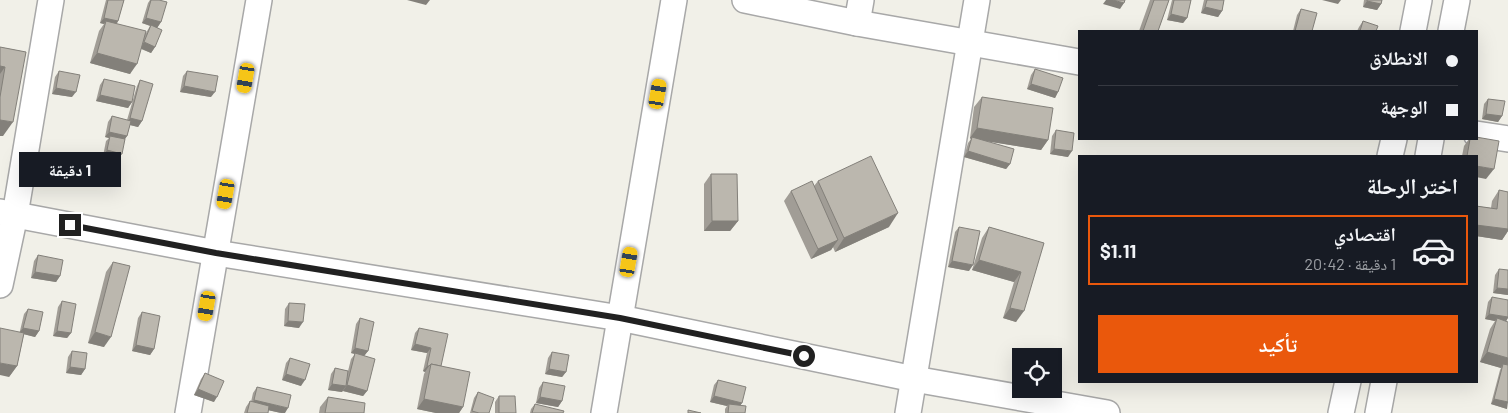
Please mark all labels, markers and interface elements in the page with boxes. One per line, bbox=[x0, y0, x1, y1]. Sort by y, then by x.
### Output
text: الانطلاق bbox=[1369, 46, 1428, 69]
car bbox=[236, 62, 255, 94]
car bbox=[648, 78, 667, 110]
text: الوجهة bbox=[1380, 95, 1428, 118]
callout: 1 دقيقة bbox=[19, 152, 121, 188]
text: 1 دقيقة bbox=[49, 160, 91, 179]
text: اختر الرحلة bbox=[1367, 172, 1458, 198]
car bbox=[216, 178, 235, 210]
route end bbox=[59, 214, 81, 236]
text: اقتصادي bbox=[1334, 222, 1396, 245]
icon: car bbox=[1411, 228, 1456, 273]
text: $1.11 bbox=[1100, 239, 1136, 262]
car bbox=[619, 246, 638, 278]
text: 1 دقيقة · 20:42 bbox=[1304, 254, 1396, 273]
car bbox=[197, 290, 216, 322]
button: تأكيد bbox=[1098, 315, 1458, 373]
route start bbox=[793, 345, 815, 367]
map controls bbox=[1012, 348, 1062, 398]
button: locate bbox=[1012, 348, 1062, 398]

